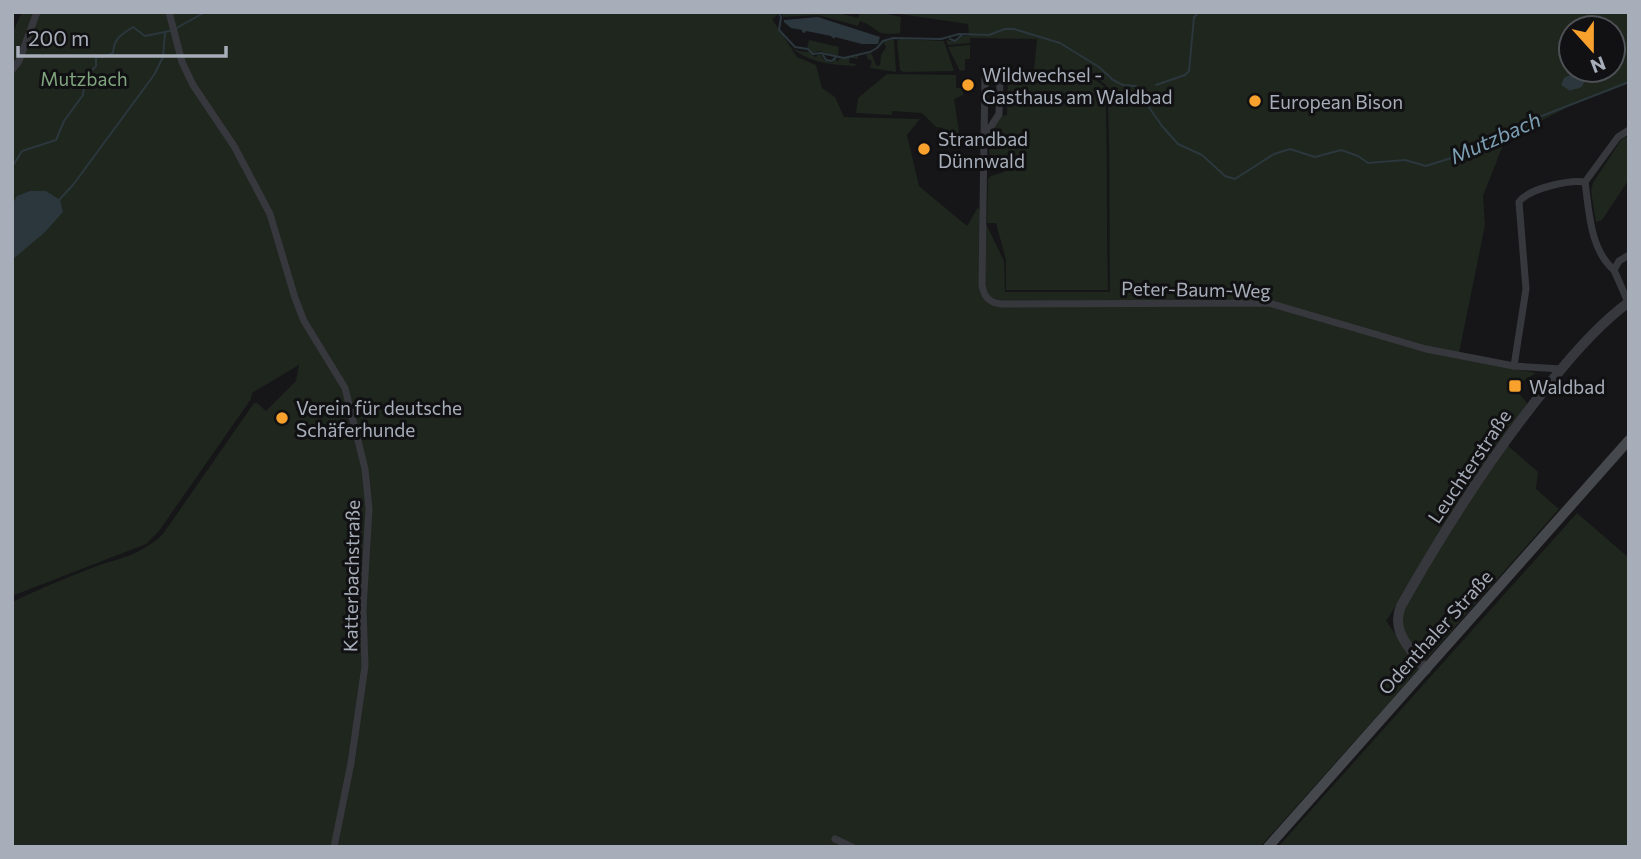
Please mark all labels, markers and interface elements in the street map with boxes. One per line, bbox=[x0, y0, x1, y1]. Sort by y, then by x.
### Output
scale bar bbox=[18, 14, 226, 58]
north arrow bbox=[1557, 14, 1627, 84]
text: 200 m bbox=[28, 25, 89, 50]
text: N bbox=[1587, 52, 1609, 79]
place label: Wildwechsel - Gasthaus am Waldbad bbox=[982, 63, 1172, 108]
park label: Mutzbach bbox=[40, 67, 128, 90]
marker: Wildwechsel - Gasthaus am Waldbad bbox=[960, 77, 976, 93]
place label: European Bison bbox=[1269, 90, 1403, 113]
marker: European Bison bbox=[1247, 93, 1263, 109]
water label: Mutzbach bbox=[1446, 106, 1544, 168]
place label: Strandbad Dünnwald bbox=[938, 127, 1028, 172]
marker: Strandbad Dünnwald bbox=[916, 141, 932, 157]
street label: Peter-Baum-Weg bbox=[1121, 276, 1271, 302]
place label: Waldbad bbox=[1529, 375, 1605, 398]
marker: Waldbad bbox=[1507, 378, 1523, 394]
place label: Verein für deutsche Schäferhunde bbox=[296, 396, 462, 441]
street label: Leuchterstraße bbox=[1423, 405, 1515, 527]
marker: Verein für deutsche Schäferhunde bbox=[274, 410, 290, 426]
street label: Katterbachstraße bbox=[338, 500, 364, 652]
street label: Odenthaler Straße bbox=[1373, 565, 1497, 699]

